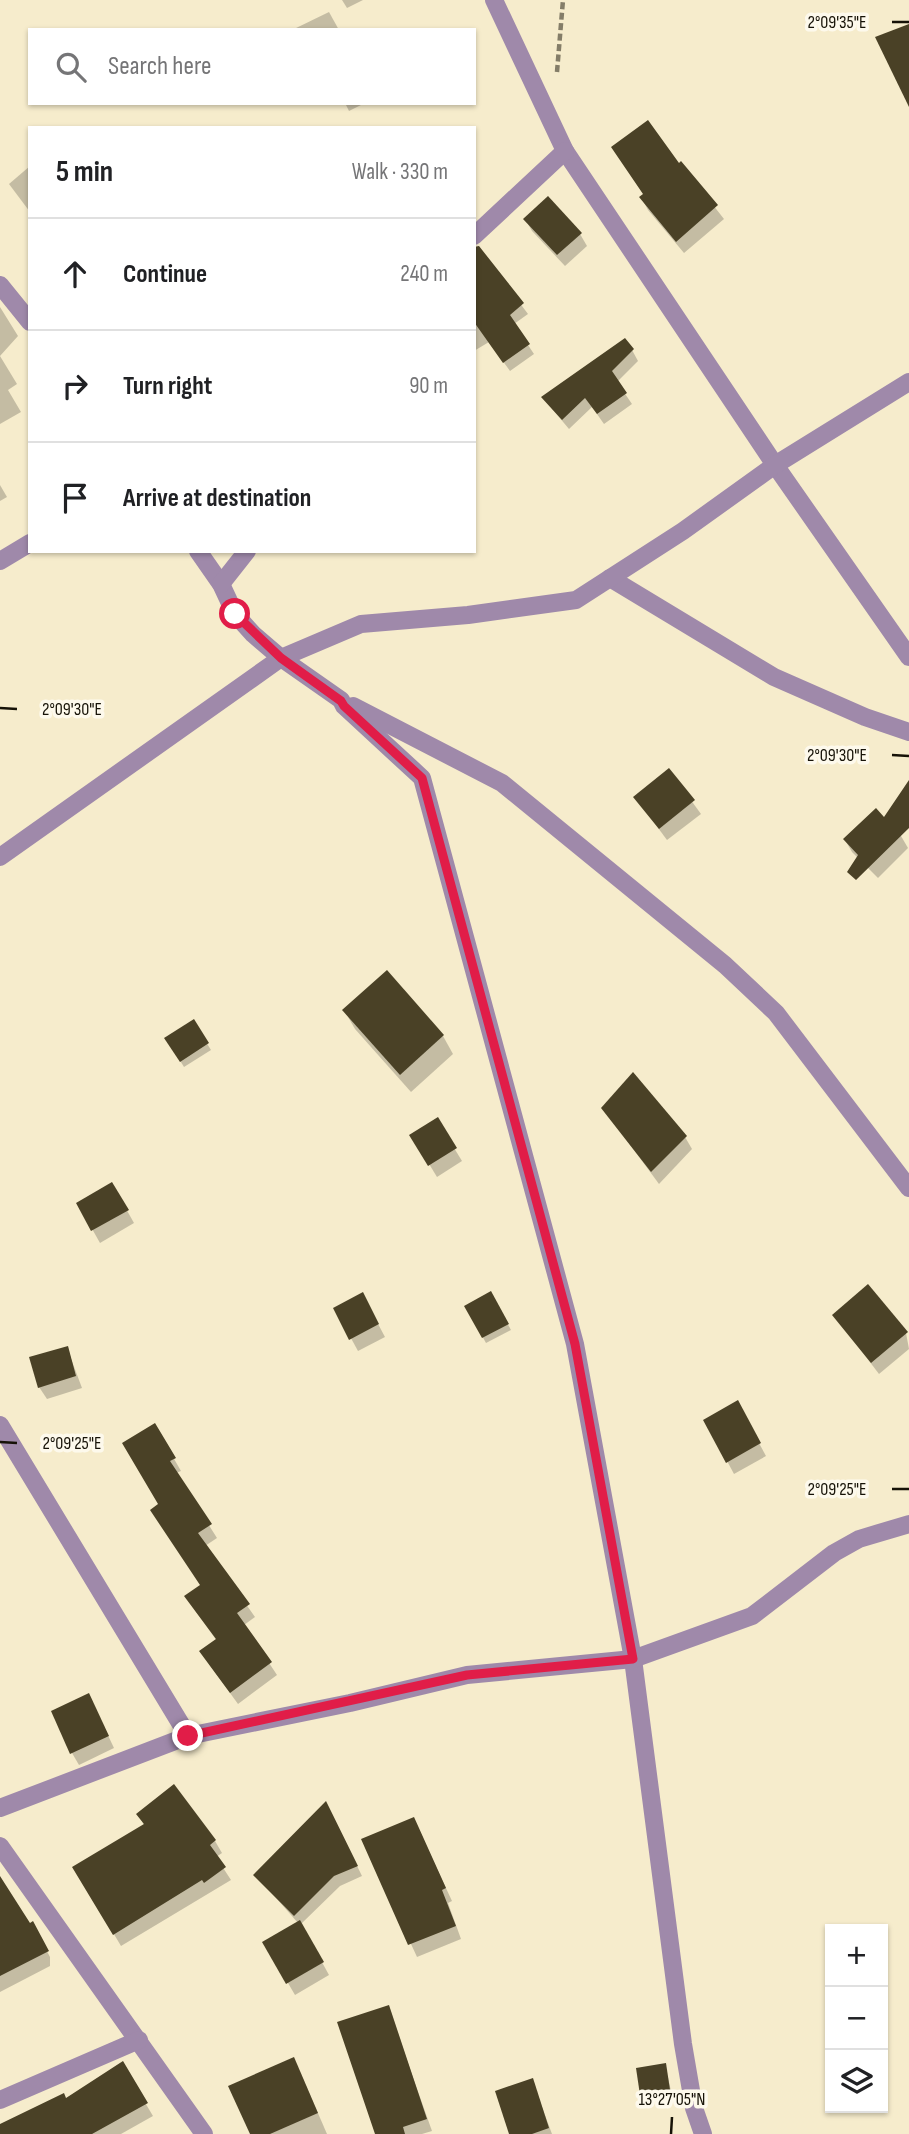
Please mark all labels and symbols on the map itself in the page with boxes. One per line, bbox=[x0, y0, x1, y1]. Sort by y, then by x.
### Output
text: 2°09'35"E bbox=[807, 12, 867, 33]
route start bbox=[219, 598, 250, 629]
text: 2°09'30"E bbox=[42, 699, 102, 720]
text: 2°09'30"E bbox=[807, 745, 867, 766]
text: 2°09'25"E bbox=[43, 1433, 101, 1454]
text: 2°09'25"E bbox=[808, 1479, 866, 1500]
route end bbox=[172, 1720, 203, 1751]
text: 13°27'05"N bbox=[639, 2089, 705, 2110]

